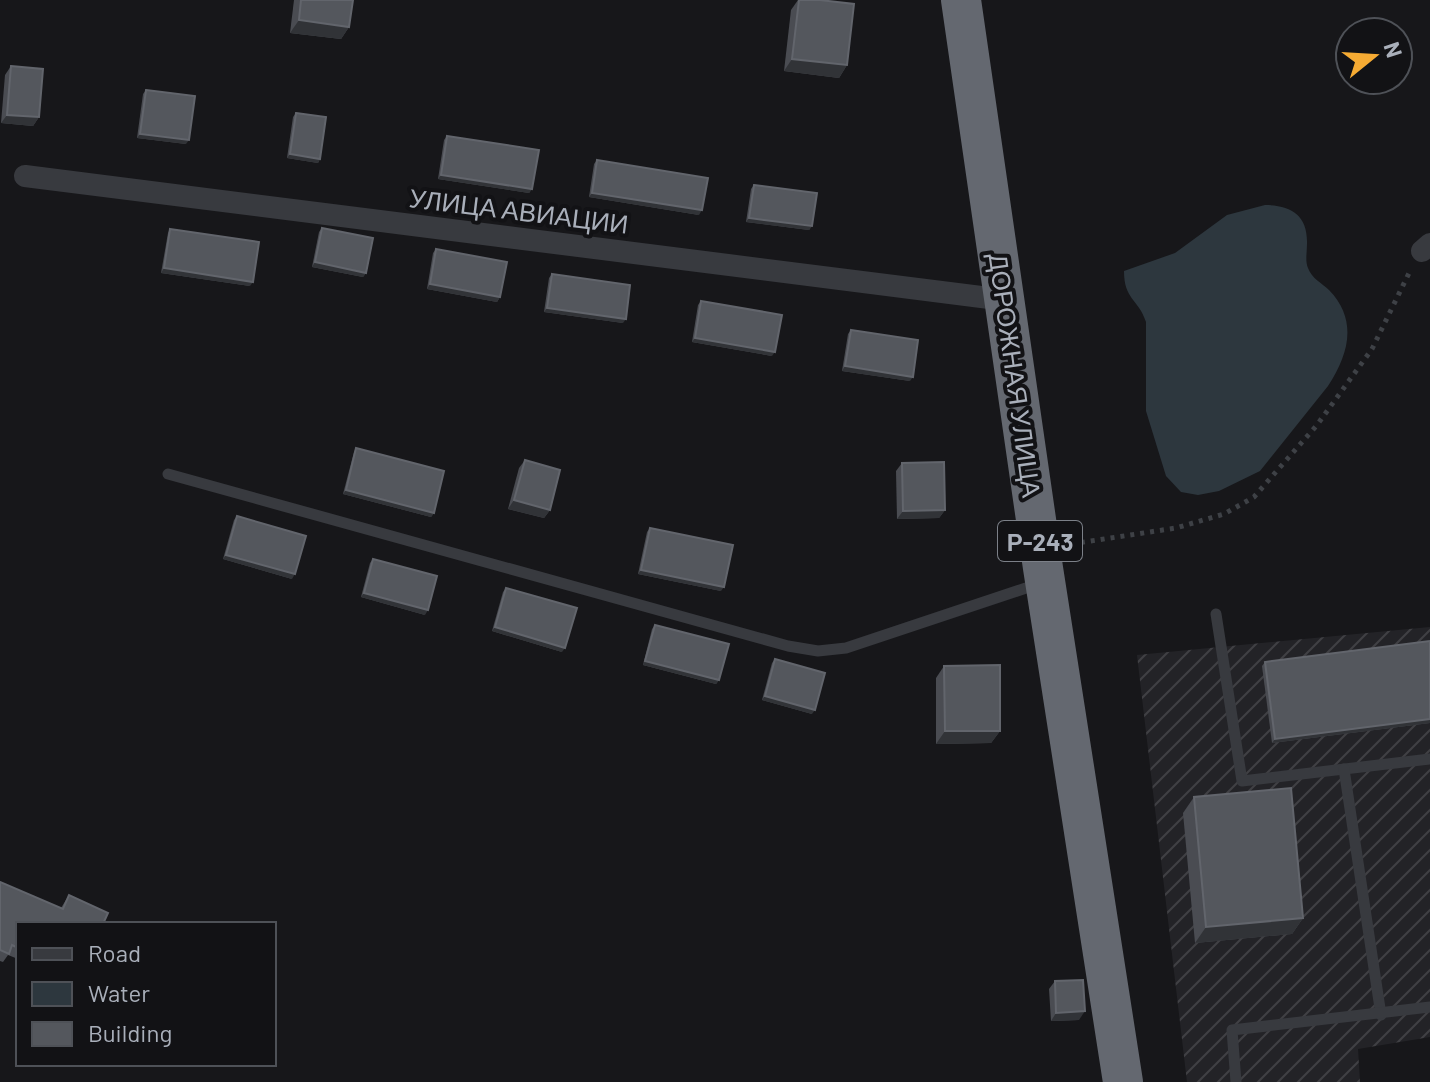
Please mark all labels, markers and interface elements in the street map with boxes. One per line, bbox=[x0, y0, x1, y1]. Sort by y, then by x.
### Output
north arrow bbox=[1334, 16, 1414, 96]
text: N bbox=[1379, 39, 1409, 60]
street label: УЛИЦА АВИАЦИИ bbox=[408, 181, 630, 239]
street label: ДОРОЖНАЯ УЛИЦА bbox=[984, 251, 1049, 500]
road number: Р-243 bbox=[998, 521, 1082, 561]
legend bbox=[16, 922, 276, 1066]
text: Road bbox=[88, 938, 141, 967]
text: Water bbox=[88, 978, 150, 1007]
text: Building bbox=[88, 1018, 172, 1047]

